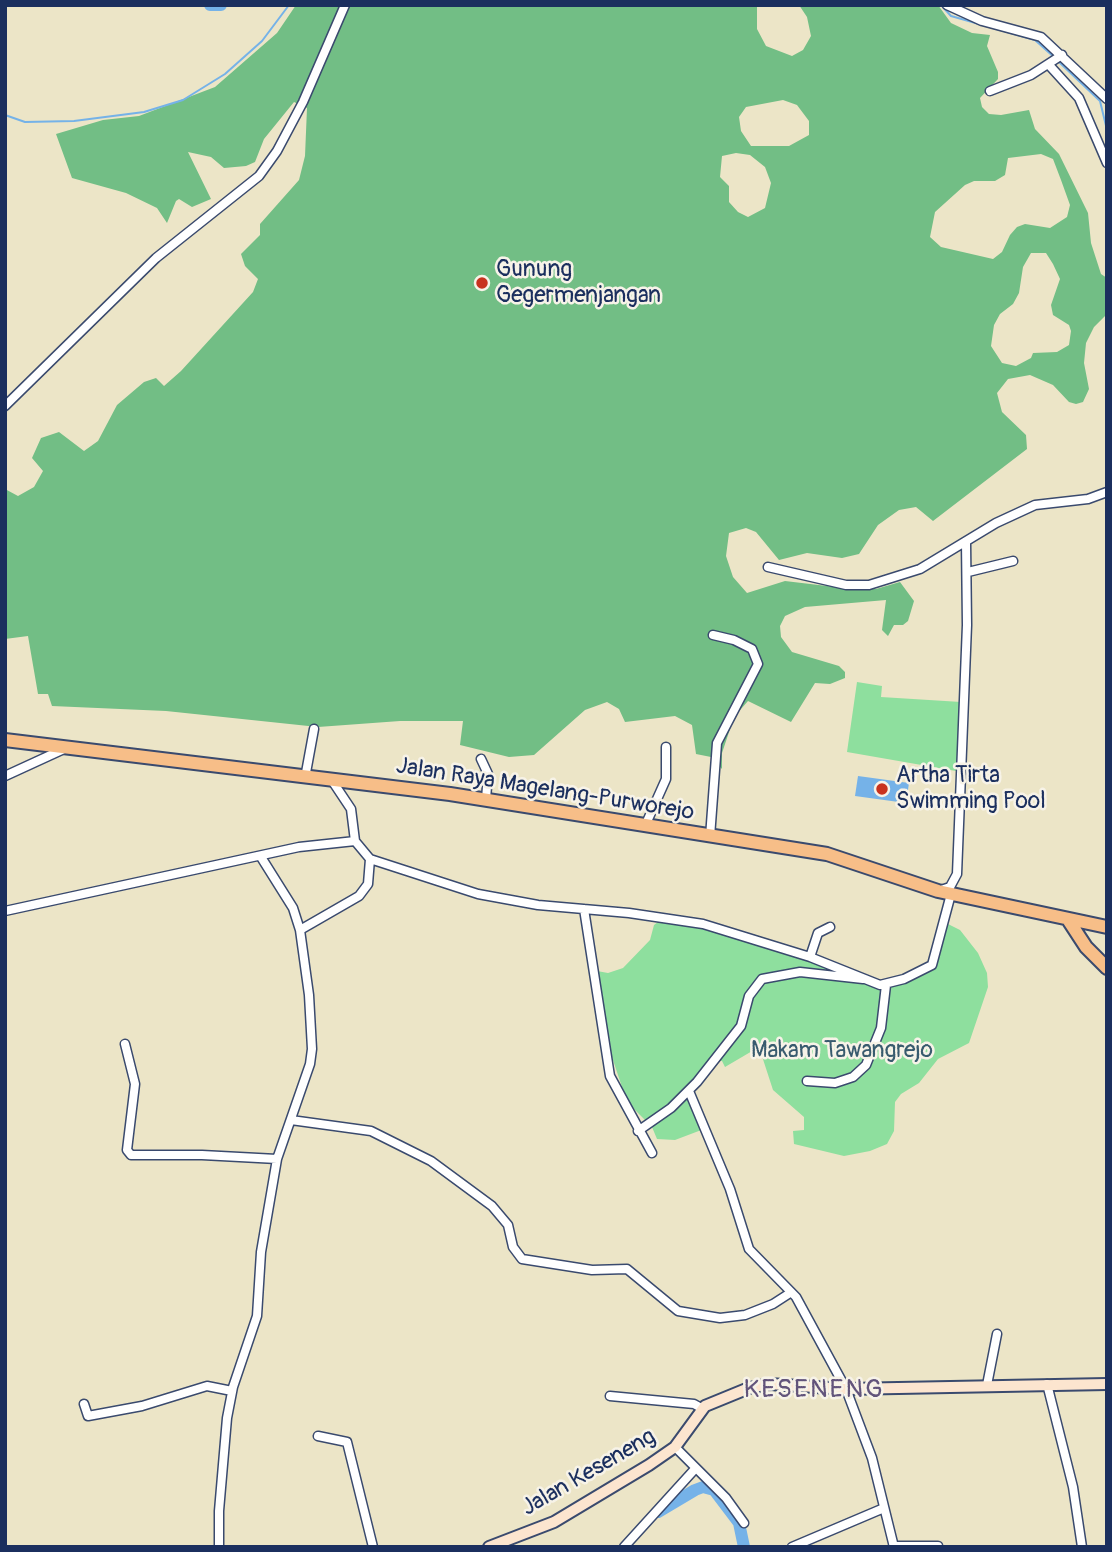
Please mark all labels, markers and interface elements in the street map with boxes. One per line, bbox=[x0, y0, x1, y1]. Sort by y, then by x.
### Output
place label: Gunung Gegermenjangan bbox=[496, 256, 661, 310]
marker: Gunung Gegermenjangan bbox=[474, 275, 490, 291]
street label: Jalan Raya Magelang-Purworejo bbox=[394, 753, 696, 827]
place label: Artha Tirta Swimming Pool bbox=[896, 762, 1046, 816]
marker: Artha Tirta Swimming Pool bbox=[874, 781, 890, 797]
park label: Makam Tawangrejo bbox=[751, 1037, 933, 1065]
district label: KESENENG bbox=[745, 1374, 883, 1406]
street label: Jalan Keseneng bbox=[517, 1424, 661, 1522]

